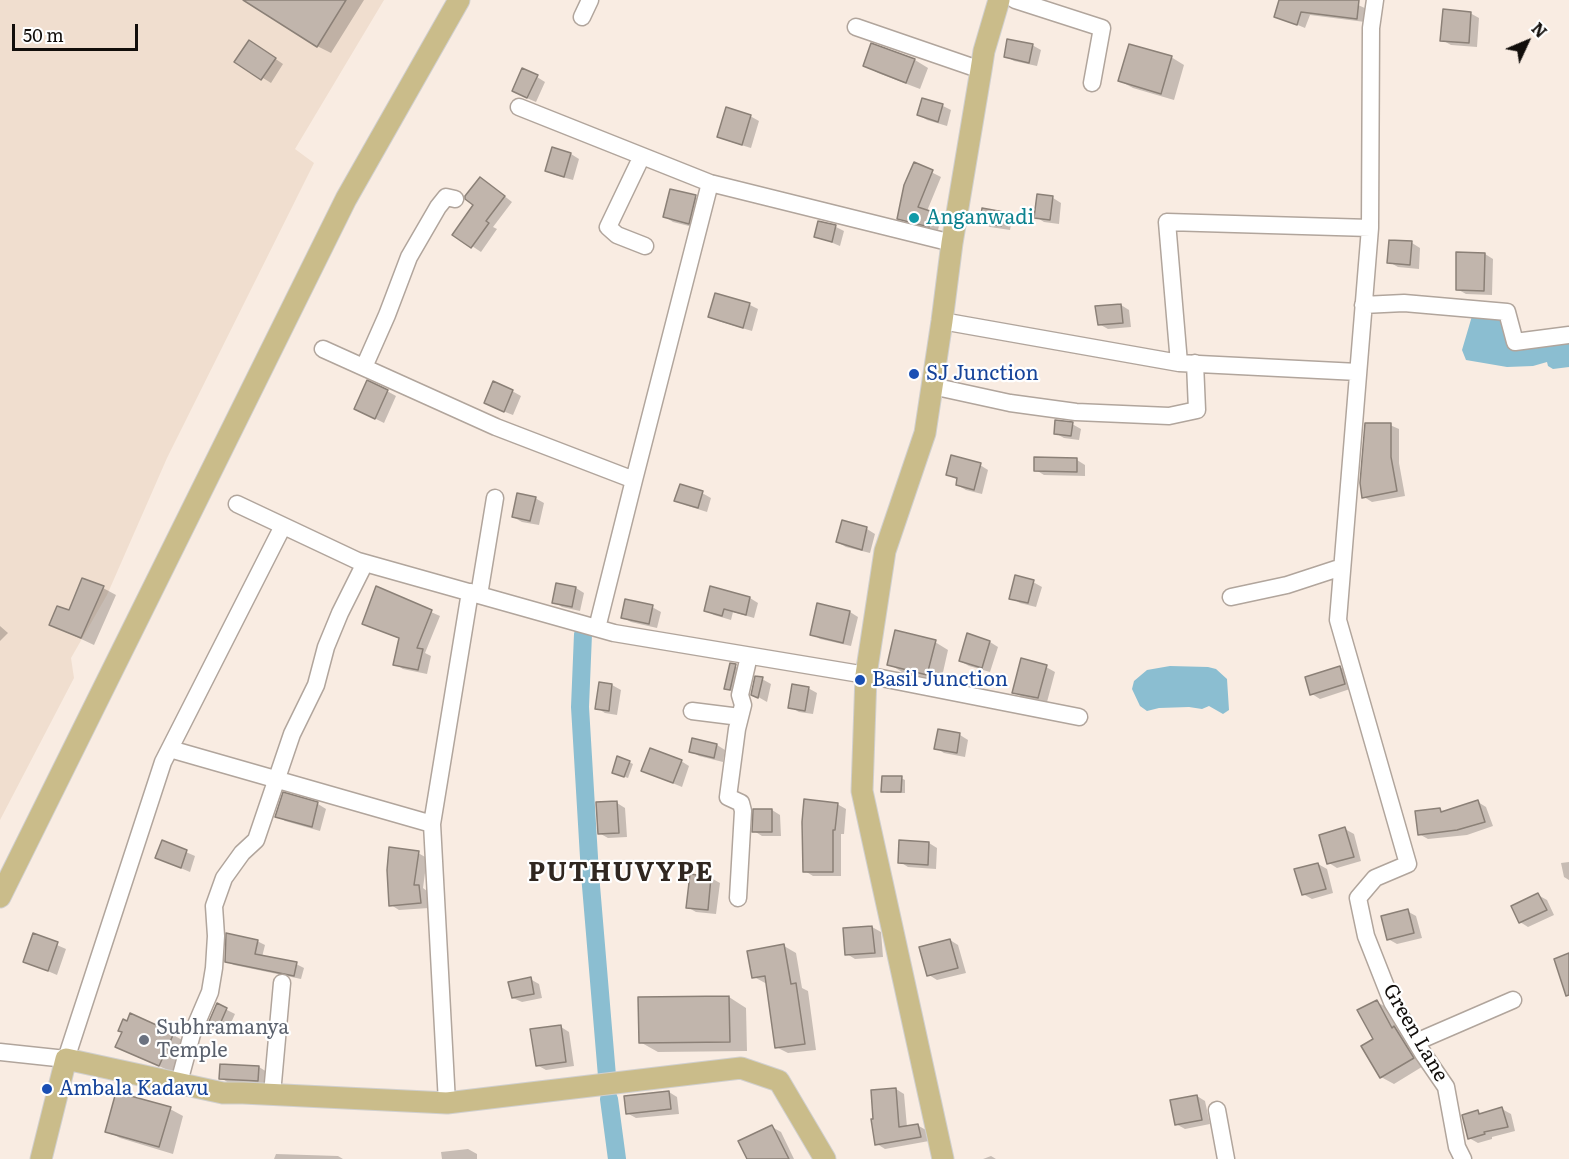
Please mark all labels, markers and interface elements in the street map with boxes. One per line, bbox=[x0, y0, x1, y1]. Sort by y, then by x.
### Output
scale bar bbox=[15, 12, 141, 50]
north arrow bbox=[1497, 12, 1557, 72]
text: N bbox=[1527, 16, 1553, 43]
text: 50 m bbox=[23, 21, 64, 48]
place label: Anganwadi bbox=[926, 206, 1034, 230]
marker: Anganwadi bbox=[907, 211, 921, 225]
place label: SJ Junction bbox=[926, 362, 1039, 386]
marker: SJ Junction bbox=[907, 367, 921, 381]
place label: Basil Junction bbox=[872, 668, 1008, 692]
marker: Basil Junction bbox=[853, 673, 867, 687]
district label: PUTHUVYPE bbox=[528, 857, 714, 889]
street label: Green Lane bbox=[1377, 980, 1453, 1086]
place label: Subhramanya Temple bbox=[156, 1016, 289, 1063]
marker: Subhramanya Temple bbox=[137, 1033, 151, 1047]
place label: Ambala Kadavu bbox=[59, 1077, 209, 1101]
marker: Ambala Kadavu bbox=[40, 1082, 54, 1096]

